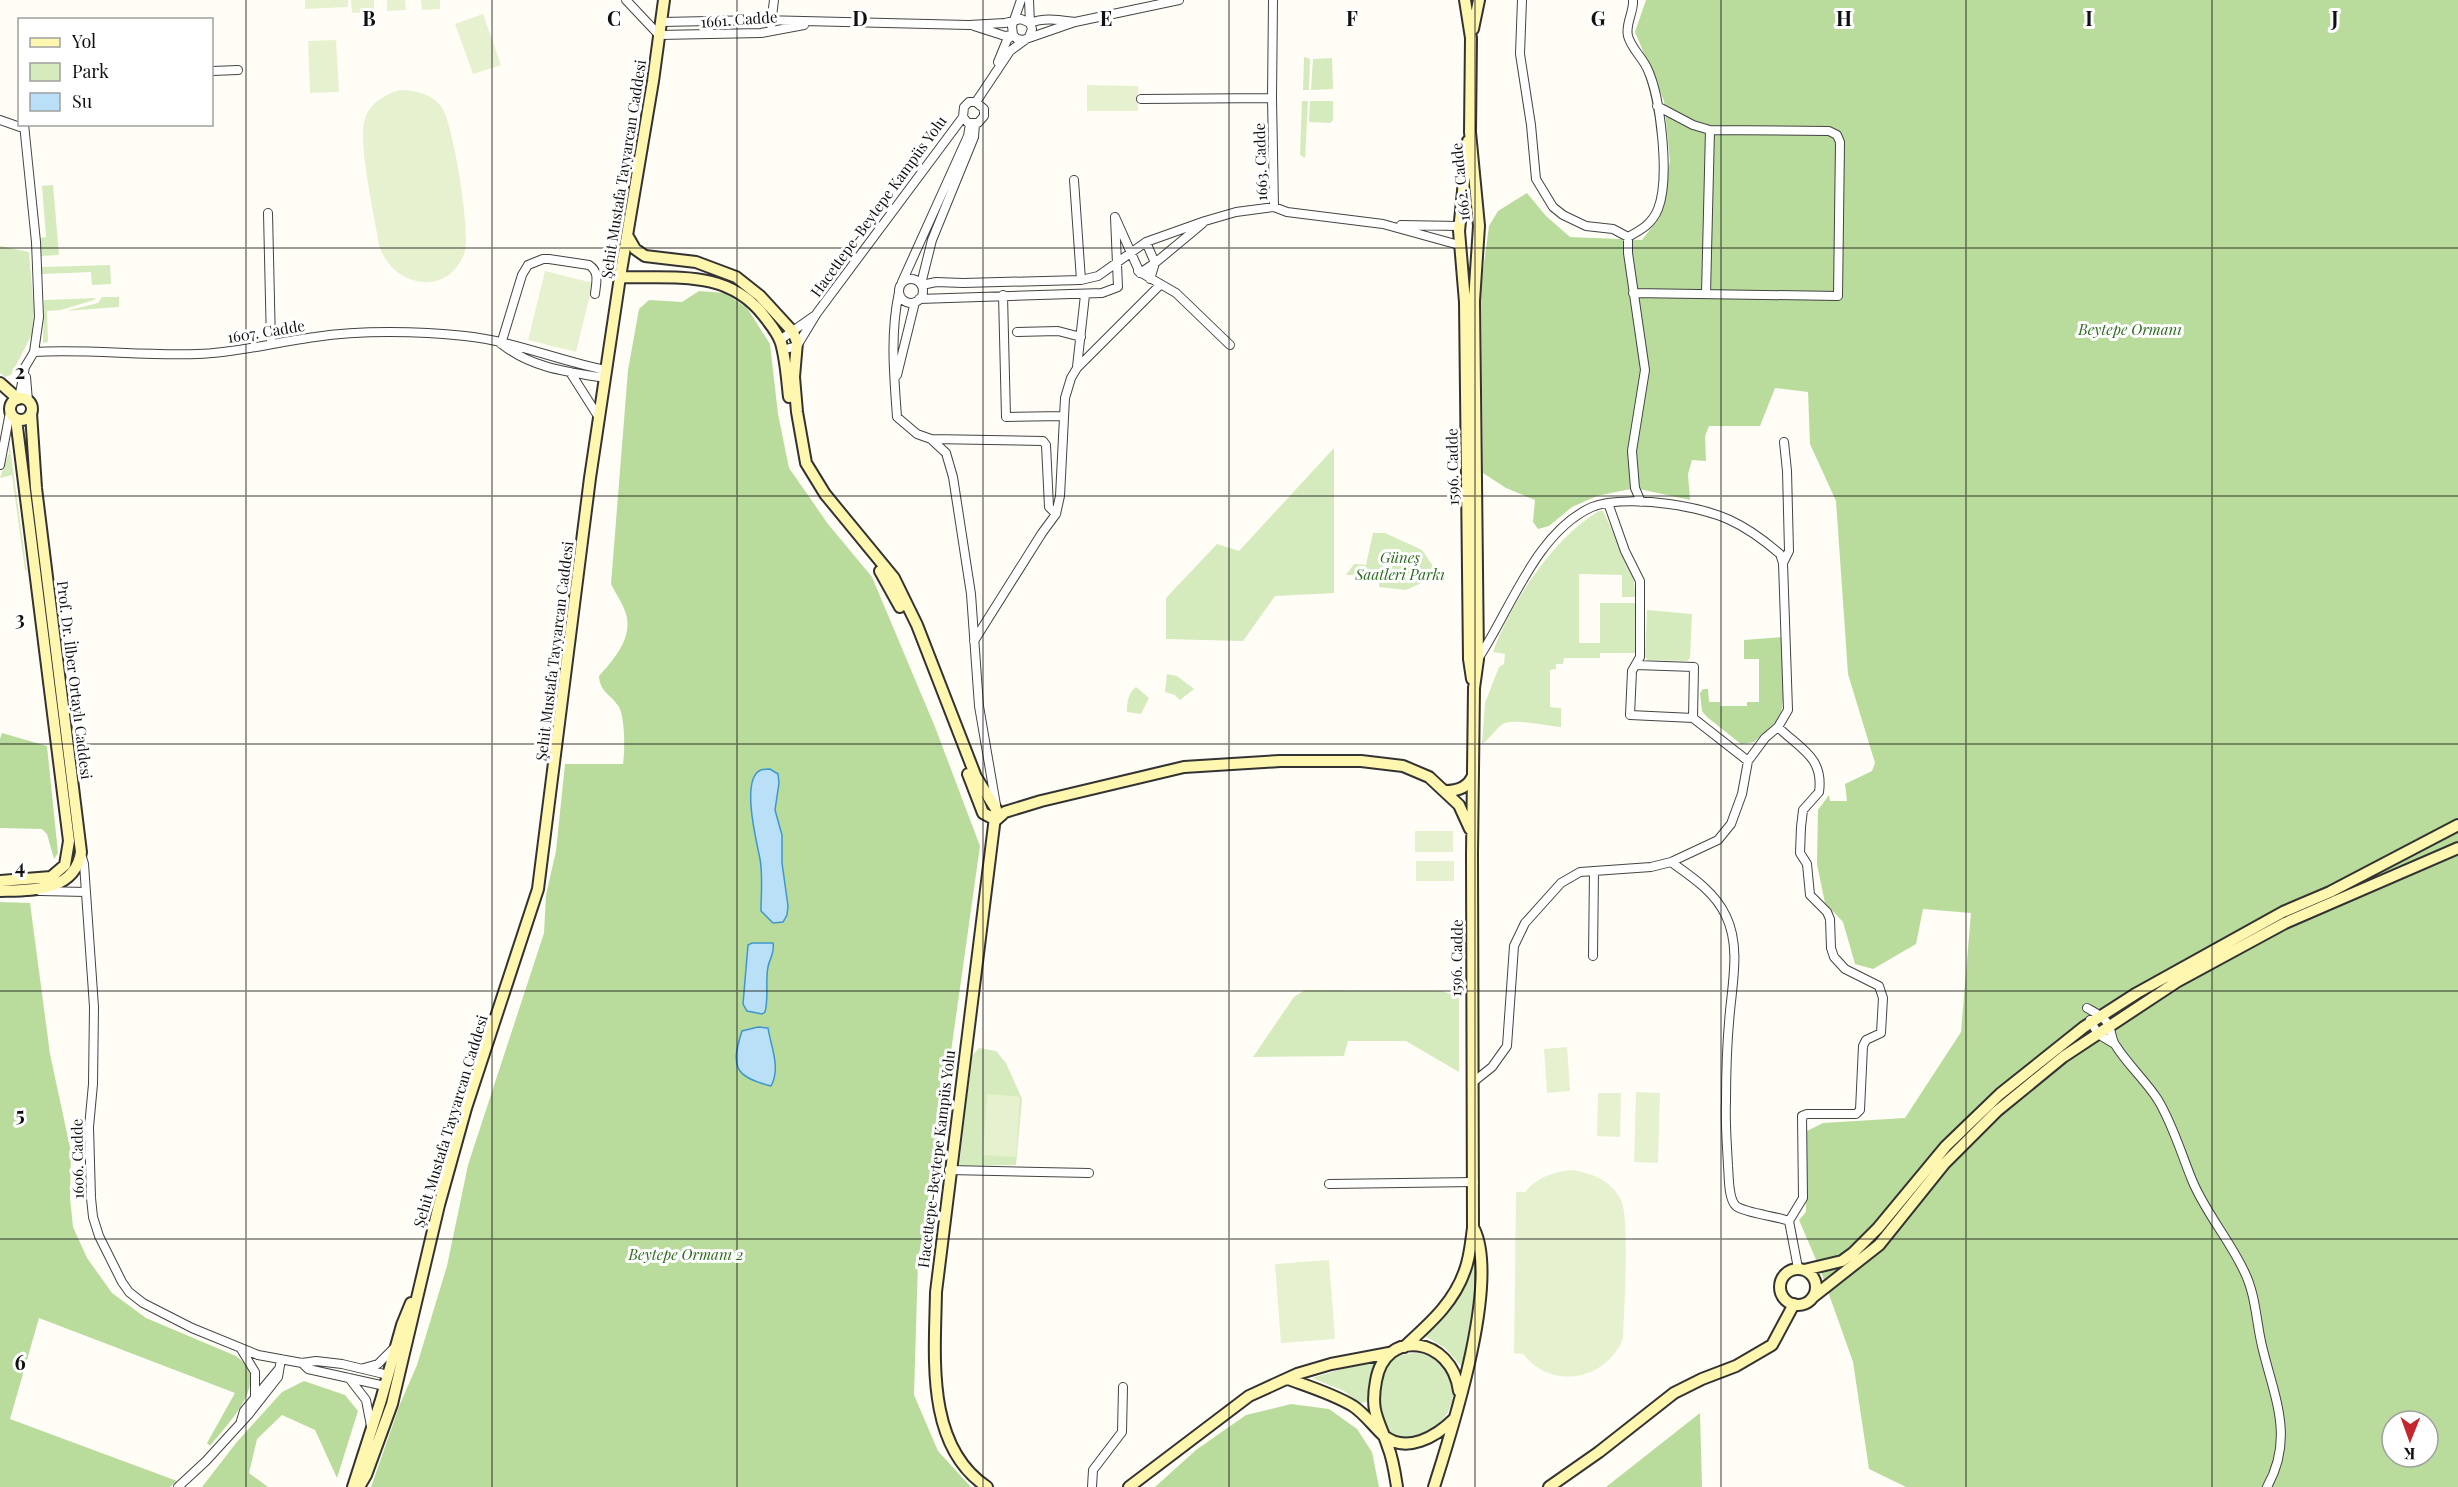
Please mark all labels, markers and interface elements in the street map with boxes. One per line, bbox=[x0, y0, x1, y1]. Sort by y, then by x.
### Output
text: B bbox=[362, 4, 376, 31]
text: C bbox=[607, 4, 621, 31]
text: D bbox=[852, 4, 868, 31]
text: E bbox=[1100, 4, 1112, 31]
text: F bbox=[1346, 4, 1358, 31]
text: G bbox=[1591, 4, 1606, 31]
text: H bbox=[1836, 4, 1852, 31]
text: I bbox=[2085, 4, 2093, 31]
text: J bbox=[2330, 4, 2339, 31]
street label: 1661. Cadde bbox=[700, 6, 778, 32]
legend bbox=[18, 18, 213, 126]
text: Yol bbox=[71, 29, 96, 53]
street label: Şehit Mustafa Tayyarcan Caddesi bbox=[596, 58, 650, 280]
text: Park bbox=[72, 59, 109, 83]
text: Su bbox=[72, 89, 93, 113]
street label: Hacettepe-Beytepe Kampüs Yolu bbox=[805, 111, 951, 301]
street label: 1663. Cadde bbox=[1249, 123, 1271, 201]
street label: 1662. Cadde bbox=[1446, 142, 1474, 222]
street label: 1607. Cadde bbox=[226, 315, 306, 347]
park label: Beytepe Ormanı bbox=[2077, 319, 2182, 339]
text: 2 bbox=[15, 357, 25, 384]
street label: 1596. Cadde bbox=[1441, 428, 1463, 506]
street label: Şehit Mustafa Tayyarcan Caddesi bbox=[531, 539, 577, 762]
park label: Güneş Saatleri Parkı bbox=[1354, 547, 1445, 584]
street label: Prof. Dr. İlber Ortaylı Caddesi bbox=[53, 580, 97, 781]
text: 3 bbox=[15, 604, 25, 631]
text: 4 bbox=[15, 852, 25, 879]
street label: 1596. Cadde bbox=[1445, 919, 1467, 997]
street label: Şehit Mustafa Tayyarcan Caddesi bbox=[408, 1012, 492, 1230]
street label: Hacettepe-Beytepe Kampüs Yolu bbox=[913, 1049, 959, 1269]
text: 5 bbox=[15, 1100, 25, 1127]
street label: 1606. Cadde bbox=[66, 1119, 88, 1199]
park label: Beytepe Ormanı 2 bbox=[628, 1244, 743, 1264]
text: 6 bbox=[14, 1348, 26, 1375]
north arrow bbox=[2380, 1409, 2440, 1469]
text: K bbox=[2403, 1444, 2416, 1465]

